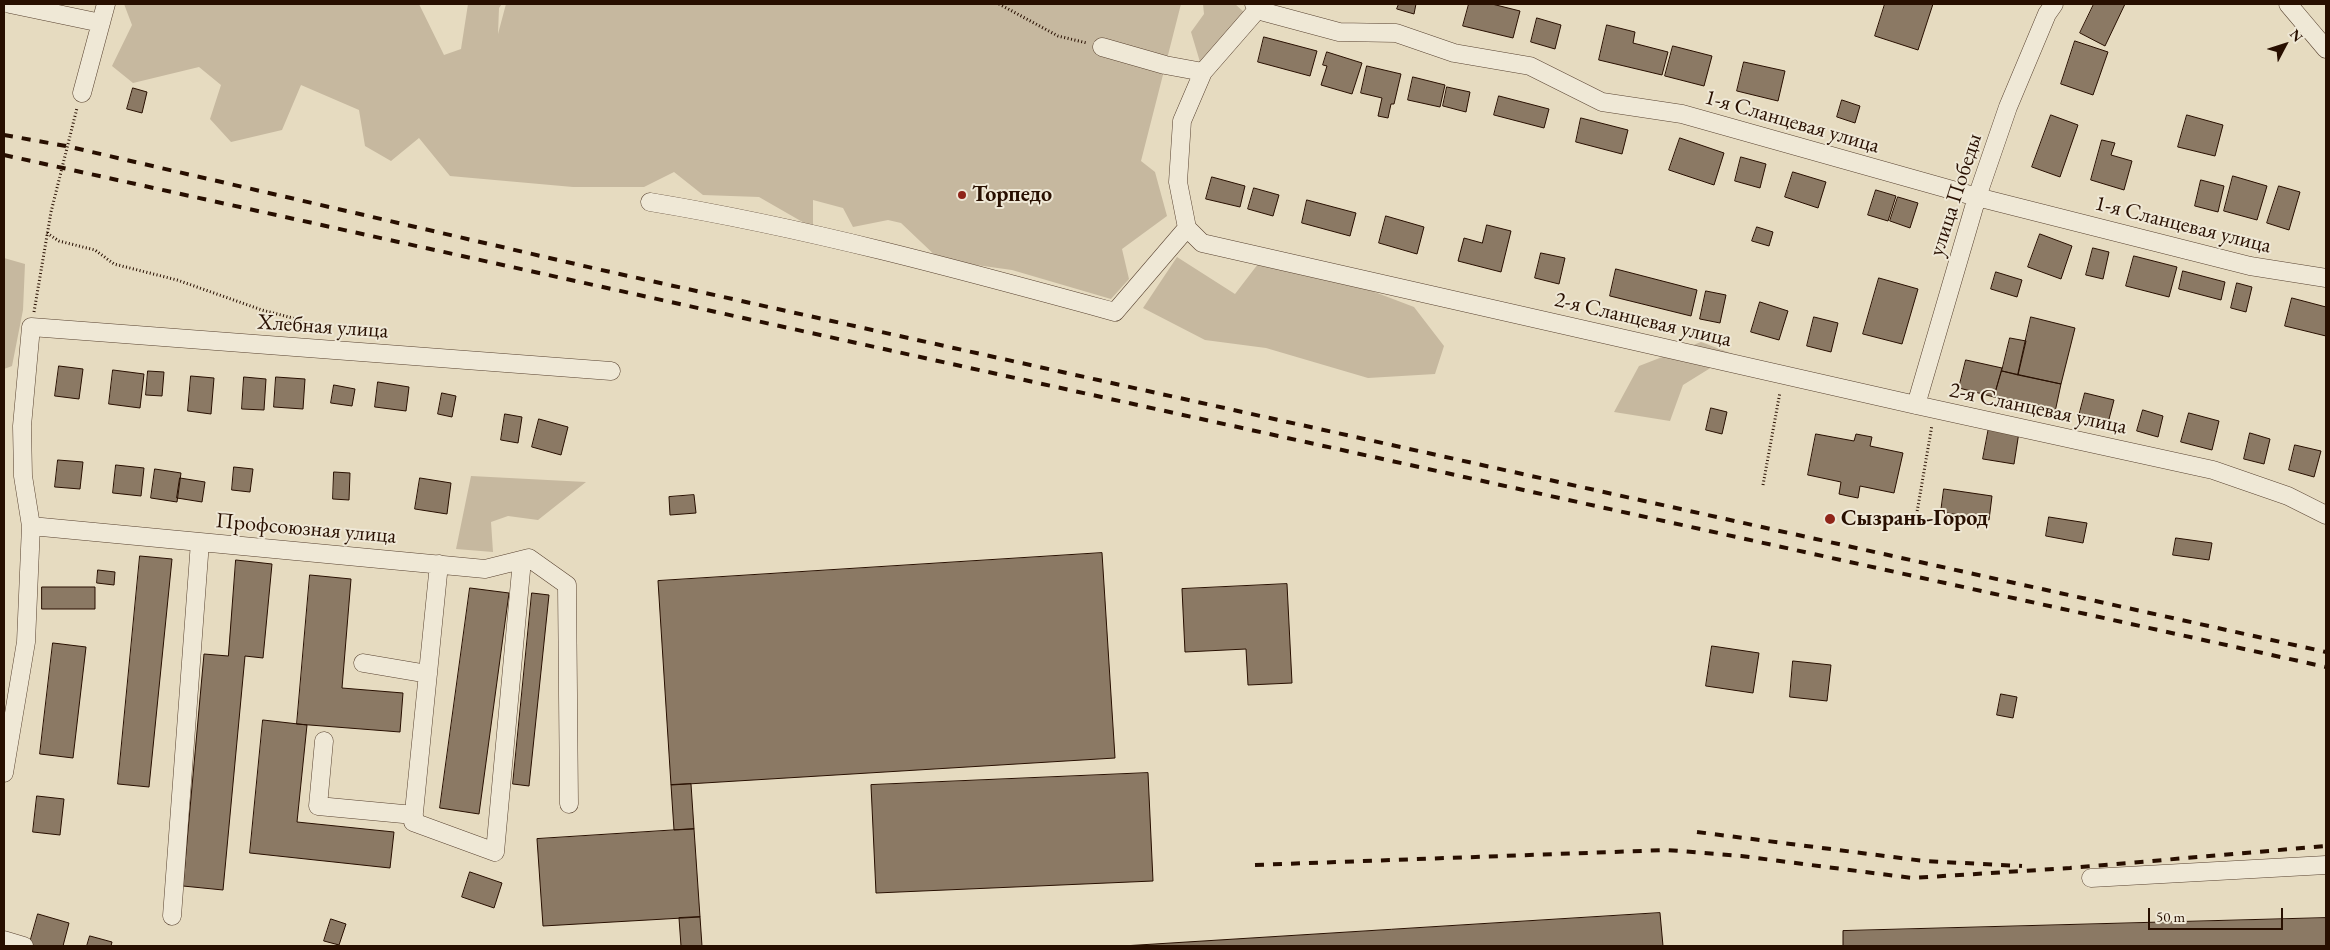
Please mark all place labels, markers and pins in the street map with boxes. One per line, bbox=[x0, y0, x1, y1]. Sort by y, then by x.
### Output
place label: Торпедо bbox=[972, 182, 1052, 208]
marker: Торпедо bbox=[956, 189, 968, 201]
place label: Сызрань-Город bbox=[1841, 506, 1988, 532]
marker: Сызрань-Город bbox=[1823, 512, 1837, 526]

